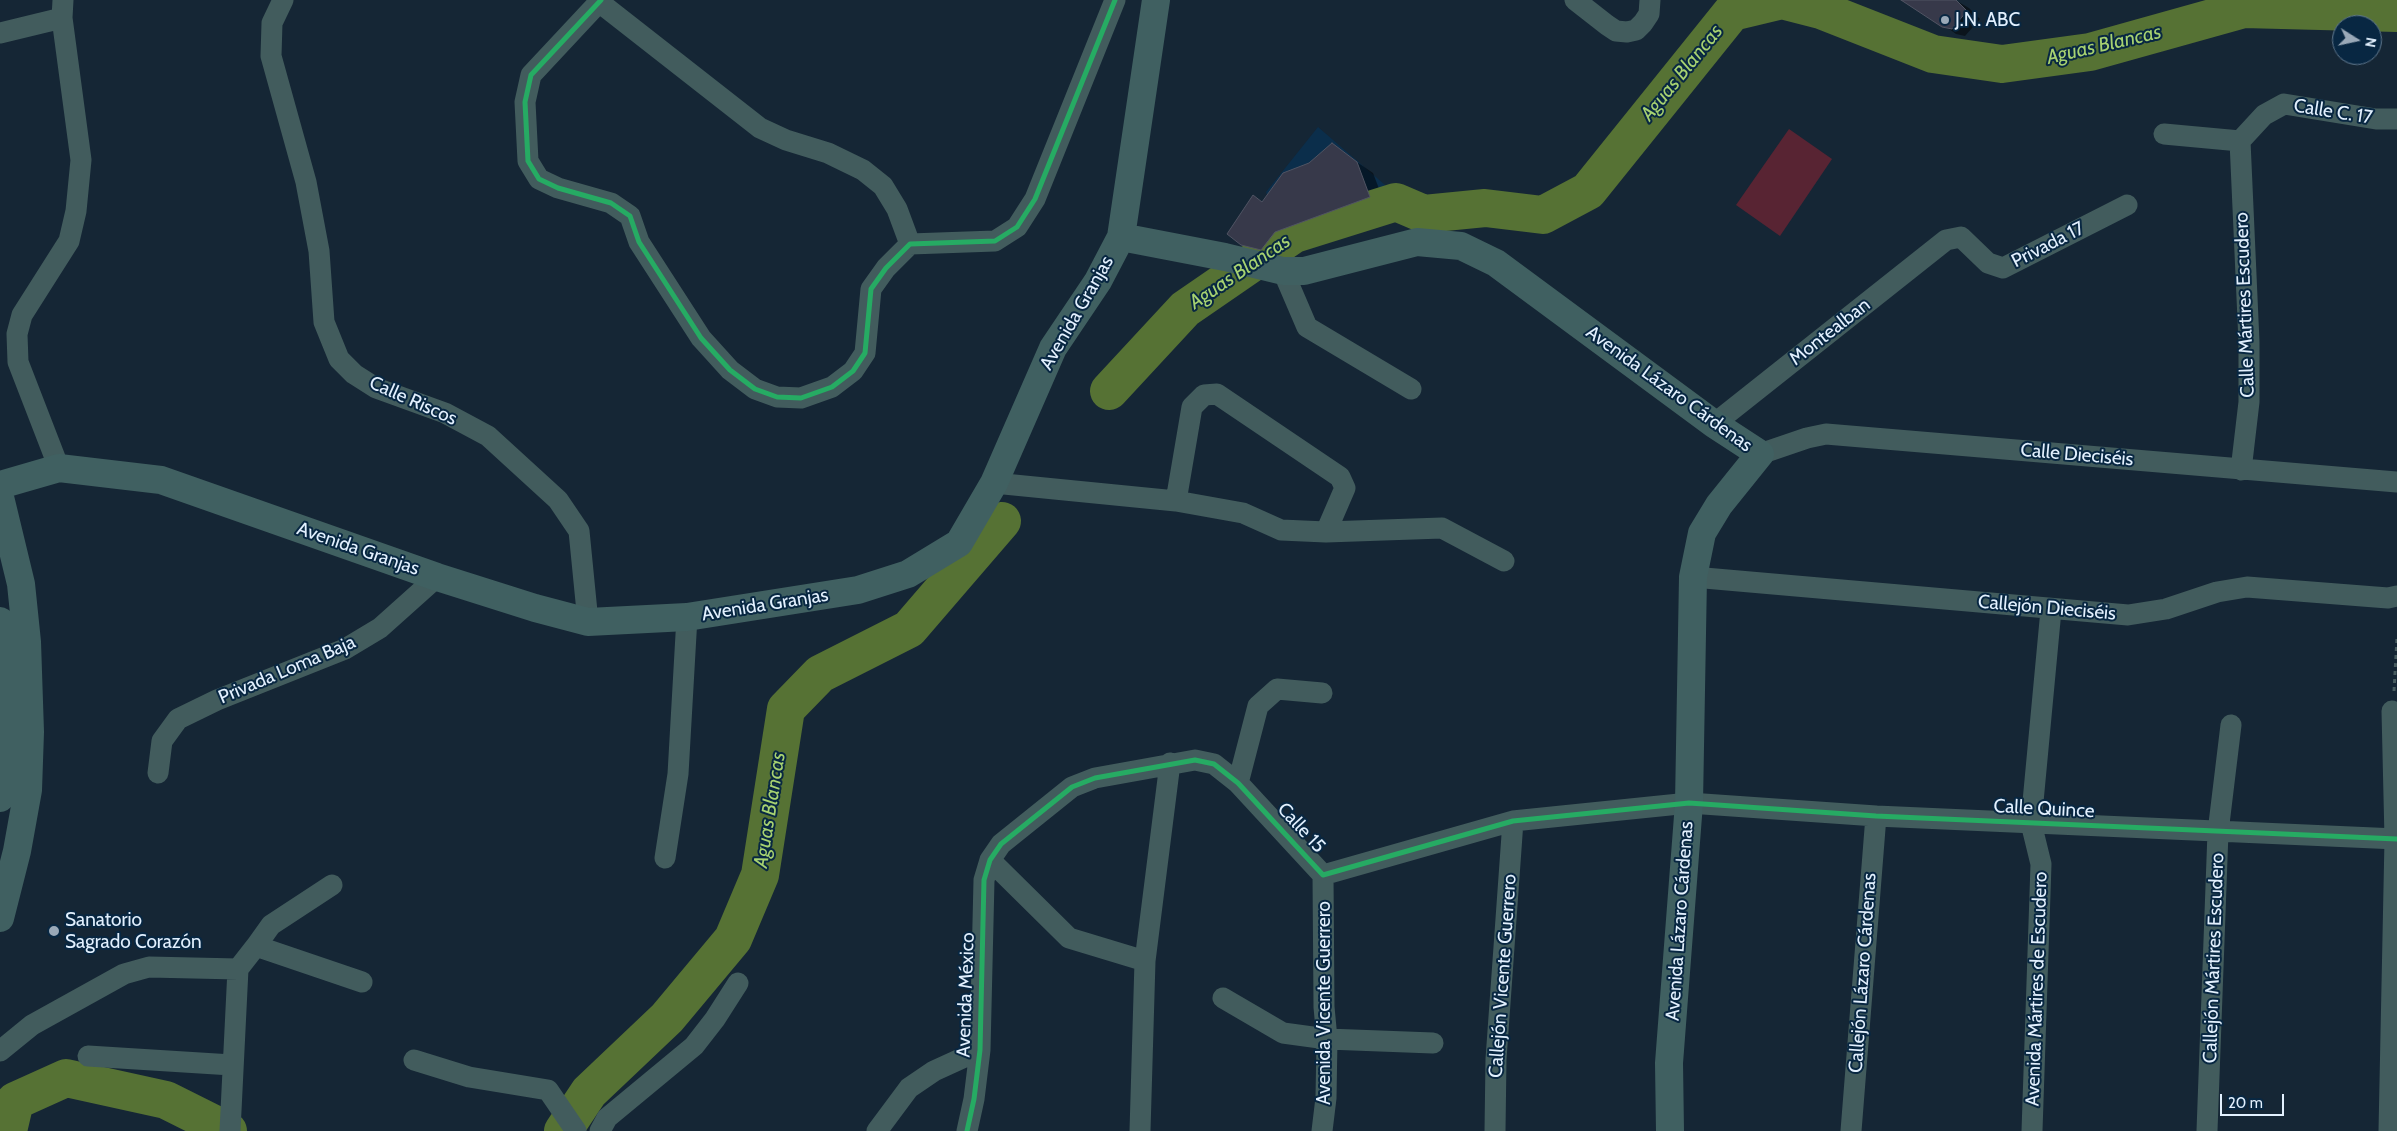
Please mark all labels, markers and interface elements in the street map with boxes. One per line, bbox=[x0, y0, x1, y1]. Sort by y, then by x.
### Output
place label: J.N. ABC bbox=[1955, 9, 2020, 31]
marker: J.N. ABC bbox=[1939, 14, 1951, 26]
north arrow bbox=[2332, 15, 2382, 65]
water label: Aguas Blancas bbox=[1636, 20, 1728, 126]
water label: Aguas Blancas bbox=[2044, 20, 2164, 70]
text: N bbox=[2361, 36, 2381, 49]
street label: Calle C. 17 bbox=[2292, 95, 2374, 129]
street label: Calle Mártires Escudero bbox=[2230, 212, 2260, 398]
street label: Privada 17 bbox=[2008, 217, 2088, 273]
water label: Aguas Blancas bbox=[1185, 229, 1295, 315]
street label: Avenida Granjas bbox=[1035, 252, 1119, 374]
street label: Montealban bbox=[1785, 293, 1875, 371]
street label: Avenida Lázaro Cárdenas bbox=[1581, 321, 1757, 457]
street label: Calle Riscos bbox=[366, 372, 460, 430]
street label: Calle Dieciséis bbox=[2020, 439, 2134, 471]
street label: Avenida Granjas bbox=[294, 517, 422, 581]
street label: Avenida Granjas bbox=[700, 584, 830, 626]
street label: Callejón Dieciséis bbox=[1977, 591, 2117, 625]
street label: Privada Loma Baja bbox=[215, 631, 359, 709]
water label: Aguas Blancas bbox=[749, 750, 791, 870]
street label: Calle Quince bbox=[1993, 795, 2095, 823]
street label: Calle 15 bbox=[1272, 798, 1330, 858]
street label: Avenida Lázaro Cárdenas bbox=[1662, 820, 1698, 1022]
street label: Callejón Mártires Escudero bbox=[2199, 852, 2229, 1064]
street label: Avenida Mártires de Escudero bbox=[2022, 871, 2052, 1107]
street label: Callejón Lázaro Cárdenas bbox=[1845, 872, 1881, 1074]
street label: Callejón Vicente Guerrero bbox=[1485, 873, 1521, 1079]
street label: Avenida Vicente Guerrero bbox=[1313, 901, 1335, 1105]
place label: Sanatorio Sagrado Corazón bbox=[65, 909, 202, 953]
marker: Sanatorio Sagrado Corazón bbox=[47, 924, 61, 938]
street label: Avenida México bbox=[952, 932, 980, 1058]
scale bar bbox=[2222, 1084, 2286, 1116]
text: 20 m bbox=[2228, 1094, 2263, 1112]

